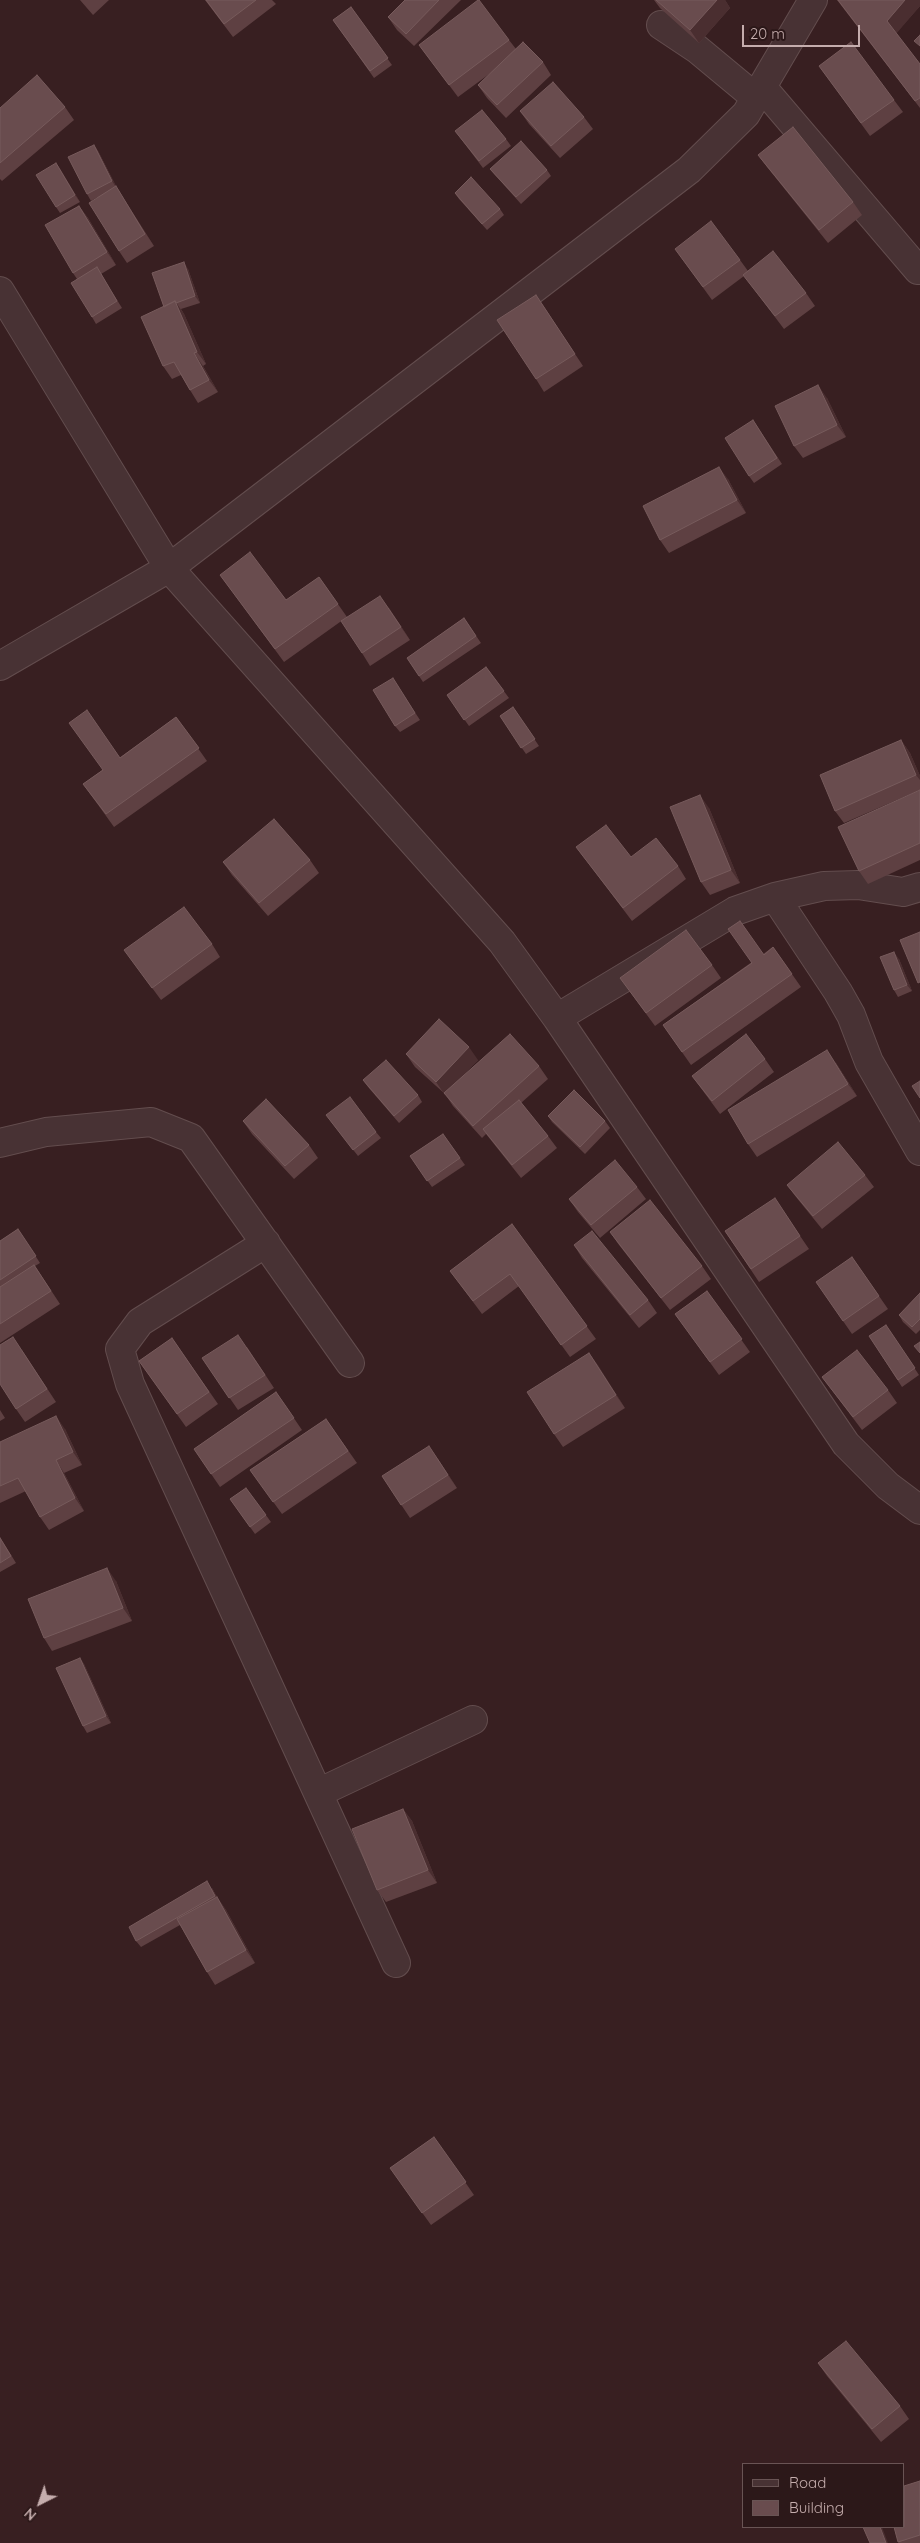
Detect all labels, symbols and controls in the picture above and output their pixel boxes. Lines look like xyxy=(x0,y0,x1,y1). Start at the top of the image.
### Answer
scale bar xyxy=(745,15,862,47)
text: 20 m xyxy=(750,24,785,43)
legend xyxy=(742,2463,905,2528)
text: Road xyxy=(789,2473,826,2492)
north arrow xyxy=(15,2478,65,2528)
text: Building xyxy=(789,2498,844,2517)
text: N xyxy=(20,2504,40,2524)

